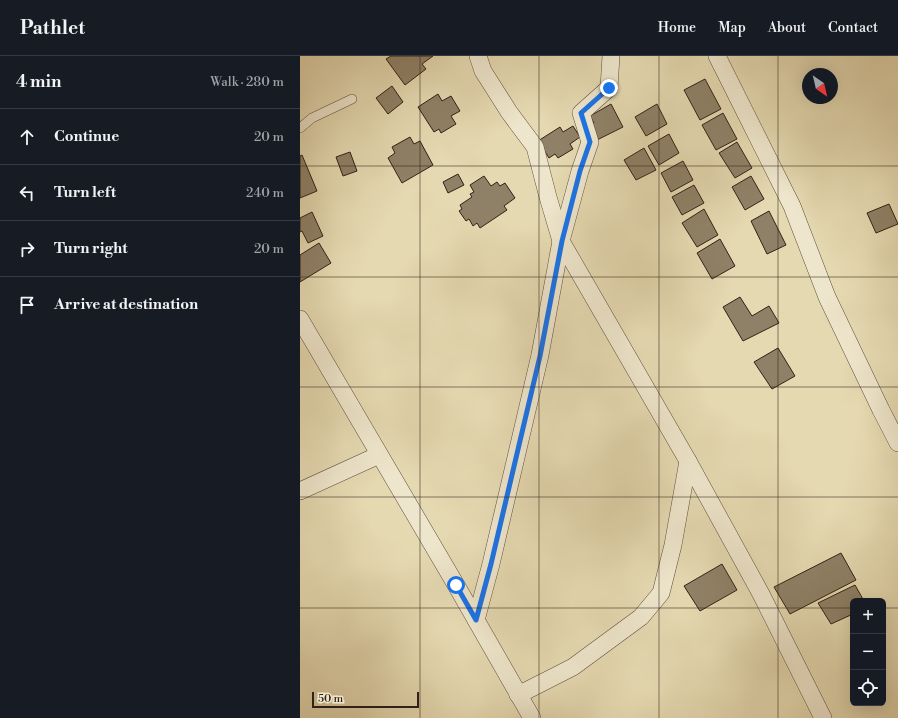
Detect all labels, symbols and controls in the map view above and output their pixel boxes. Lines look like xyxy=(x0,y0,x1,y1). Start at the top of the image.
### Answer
text: Pathlet xyxy=(20,16,85,40)
text: Home xyxy=(658,19,696,37)
text: Map xyxy=(718,19,746,37)
text: About xyxy=(768,19,806,37)
text: Contact xyxy=(828,19,878,37)
north arrow xyxy=(802,68,838,104)
text: 4 min xyxy=(16,71,61,93)
text: Walk · 280 m xyxy=(210,74,284,90)
route end xyxy=(600,79,618,97)
icon: ahead xyxy=(16,126,38,148)
text: Continue xyxy=(54,127,119,146)
text: 20 m xyxy=(254,129,284,145)
icon: left xyxy=(16,182,38,204)
text: Turn left xyxy=(54,183,116,202)
text: 240 m xyxy=(246,185,284,201)
icon: right xyxy=(16,238,38,260)
text: Turn right xyxy=(54,239,128,258)
text: 20 m xyxy=(254,241,284,257)
icon: arrive xyxy=(16,294,38,316)
text: Arrive at destination xyxy=(54,295,198,314)
route start xyxy=(447,576,465,594)
map controls xyxy=(850,598,886,706)
button: + xyxy=(850,598,886,634)
button: − xyxy=(850,634,886,670)
button: locate xyxy=(850,670,886,706)
scale bar xyxy=(312,690,419,709)
text: 50 m xyxy=(318,692,343,706)

